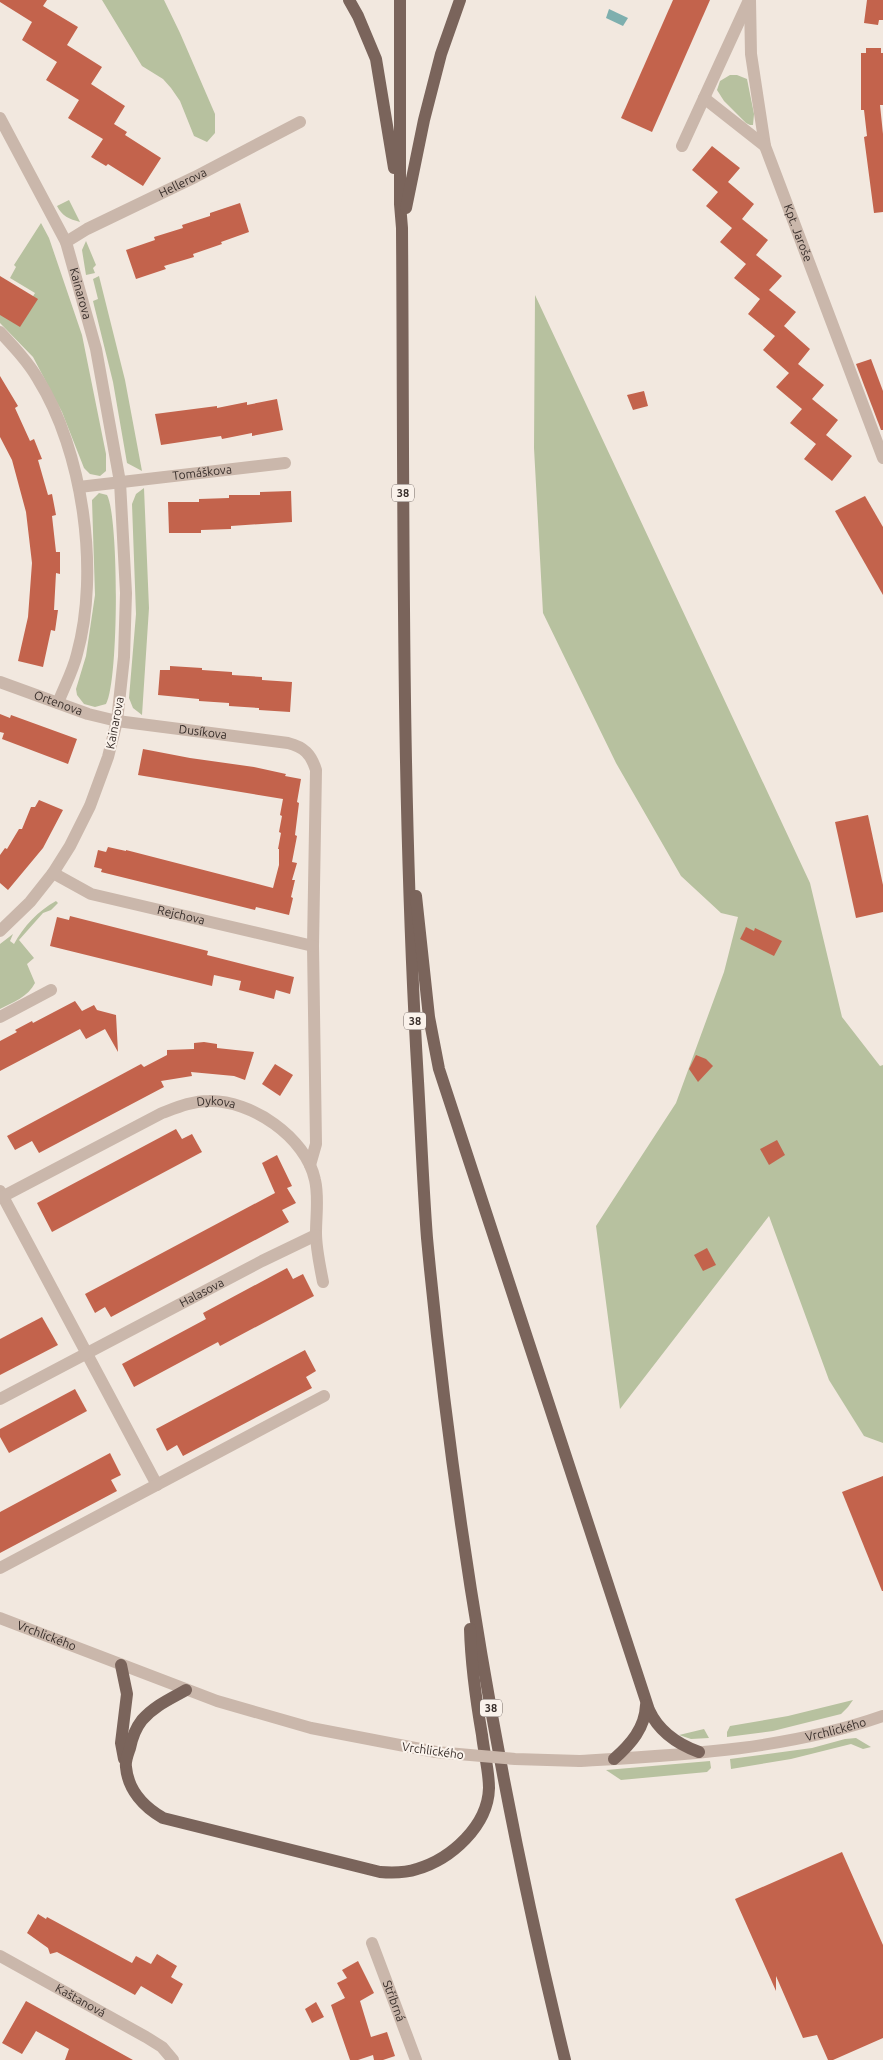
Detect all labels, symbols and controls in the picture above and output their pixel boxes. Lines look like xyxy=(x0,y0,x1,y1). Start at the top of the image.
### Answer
street label: Hellerova xyxy=(157,165,209,199)
street label: Kpt. Jaroše xyxy=(782,202,815,263)
street label: Kainarova xyxy=(68,266,94,321)
street label: Tomáškova xyxy=(172,462,233,482)
road number: 38 xyxy=(392,484,414,502)
street label: Ortenova xyxy=(32,688,85,718)
street label: Kainarova xyxy=(103,696,126,750)
street label: Dusíkova xyxy=(178,722,228,741)
street label: Rejchova xyxy=(156,903,206,926)
road number: 38 xyxy=(404,1012,426,1030)
street label: Dykova xyxy=(196,1094,237,1111)
street label: Halasova xyxy=(177,1275,226,1309)
street label: Vrchlického xyxy=(15,1618,78,1653)
road number: 38 xyxy=(480,1700,502,1716)
street label: Vrchlického xyxy=(804,1715,868,1743)
street label: Vrchlického xyxy=(401,1740,465,1761)
street label: Stříbrná xyxy=(381,1978,408,2023)
street label: Kaštanová xyxy=(53,1981,108,2019)

